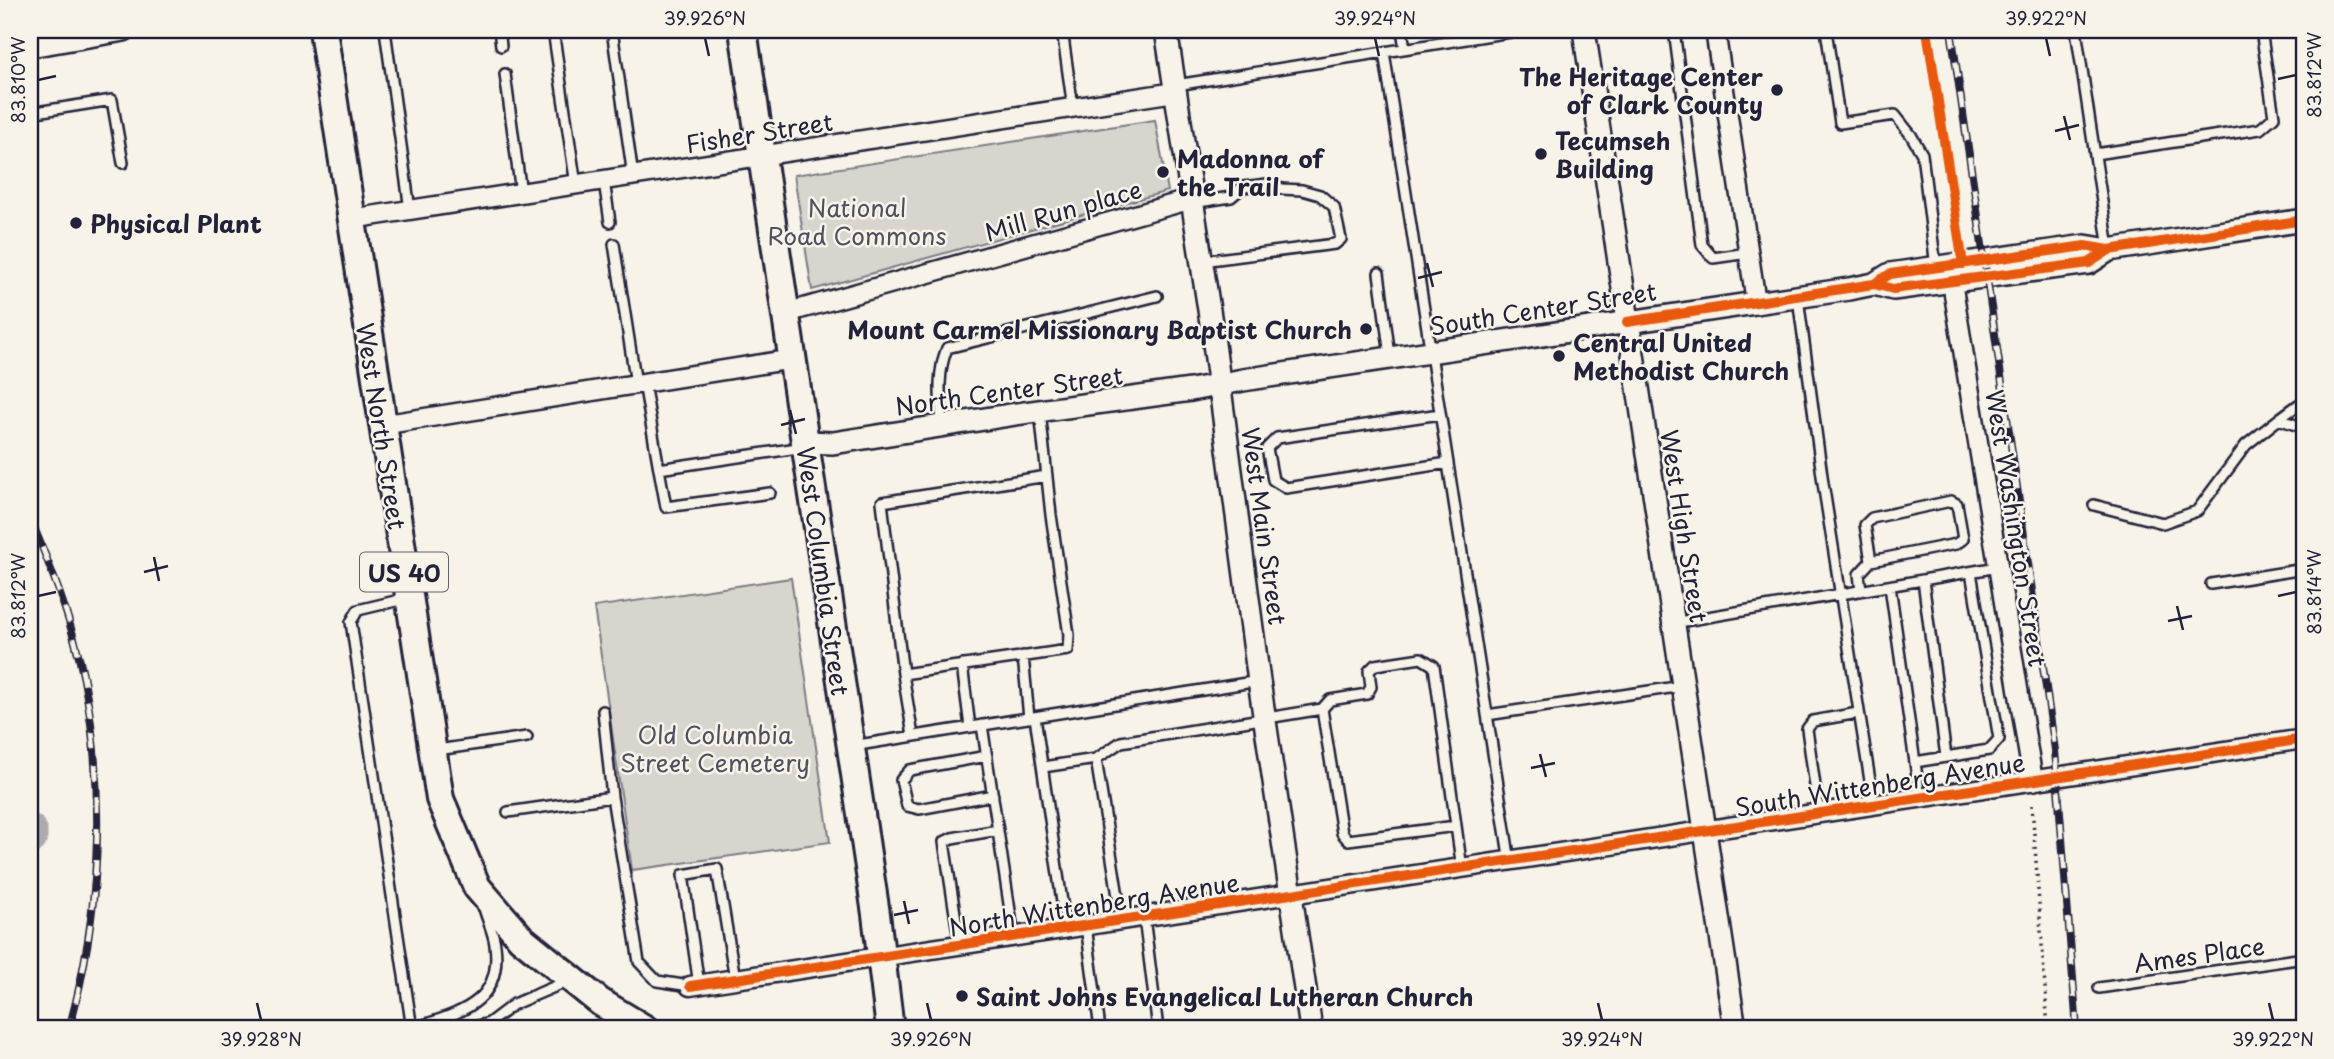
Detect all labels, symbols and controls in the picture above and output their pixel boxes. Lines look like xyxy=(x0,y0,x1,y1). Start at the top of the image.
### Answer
text: 39.926°N xyxy=(664,4,746,31)
text: 39.924°N xyxy=(1334,4,1416,31)
text: 39.922°N xyxy=(2005,4,2087,31)
text: 83.812°W xyxy=(2300,31,2327,118)
text: 83.810°W xyxy=(4,36,31,123)
place label: The Heritage Center of Clark County xyxy=(1519,58,1764,122)
marker: The Heritage Center of Clark County xyxy=(1769,82,1785,98)
street label: Fisher Street xyxy=(683,103,835,161)
place label: Tecumseh Building xyxy=(1555,122,1671,186)
place label: Madonna of the Trail xyxy=(1177,140,1325,204)
marker: Tecumseh Building xyxy=(1533,146,1549,162)
marker: Madonna of the Trail xyxy=(1155,164,1171,180)
street label: Mill Run place xyxy=(980,170,1146,250)
park label: National Road Commons xyxy=(768,189,946,253)
place label: Physical Plant xyxy=(90,205,262,241)
marker: Physical Plant xyxy=(68,215,84,231)
street label: South Center Street xyxy=(1427,272,1659,344)
place label: Mount Carmel Missionary Baptist Church xyxy=(847,311,1352,347)
street label: West North Street xyxy=(348,320,416,532)
marker: Mount Carmel Missionary Baptist Church xyxy=(1358,321,1374,337)
place label: Central United Methodist Church xyxy=(1573,324,1789,388)
marker: Central United Methodist Church xyxy=(1551,348,1567,364)
street label: North Center Street xyxy=(893,356,1125,424)
street label: West Washington Street xyxy=(1977,387,2057,669)
street label: West Main Street xyxy=(1233,425,1297,627)
street label: West High Street xyxy=(1652,427,1718,625)
street label: West Columbia Street xyxy=(789,444,859,698)
text: 83.814°W xyxy=(2300,549,2327,635)
text: 83.812°W xyxy=(4,552,31,639)
road number: US 40 xyxy=(360,552,448,592)
park label: Old Columbia Street Cemetery xyxy=(620,716,810,780)
street label: South Wittenberg Avenue xyxy=(1733,743,2027,825)
street label: North Wittenberg Avenue xyxy=(946,863,1242,945)
street label: Ames Place xyxy=(2131,927,2267,981)
place label: Saint Johns Evangelical Lutheran Church xyxy=(976,978,1474,1014)
marker: Saint Johns Evangelical Lutheran Church xyxy=(954,988,970,1004)
text: 39.928°N xyxy=(220,1025,302,1052)
text: 39.926°N xyxy=(890,1025,972,1052)
text: 39.924°N xyxy=(1561,1025,1643,1052)
text: 39.922°N xyxy=(2232,1025,2314,1052)

